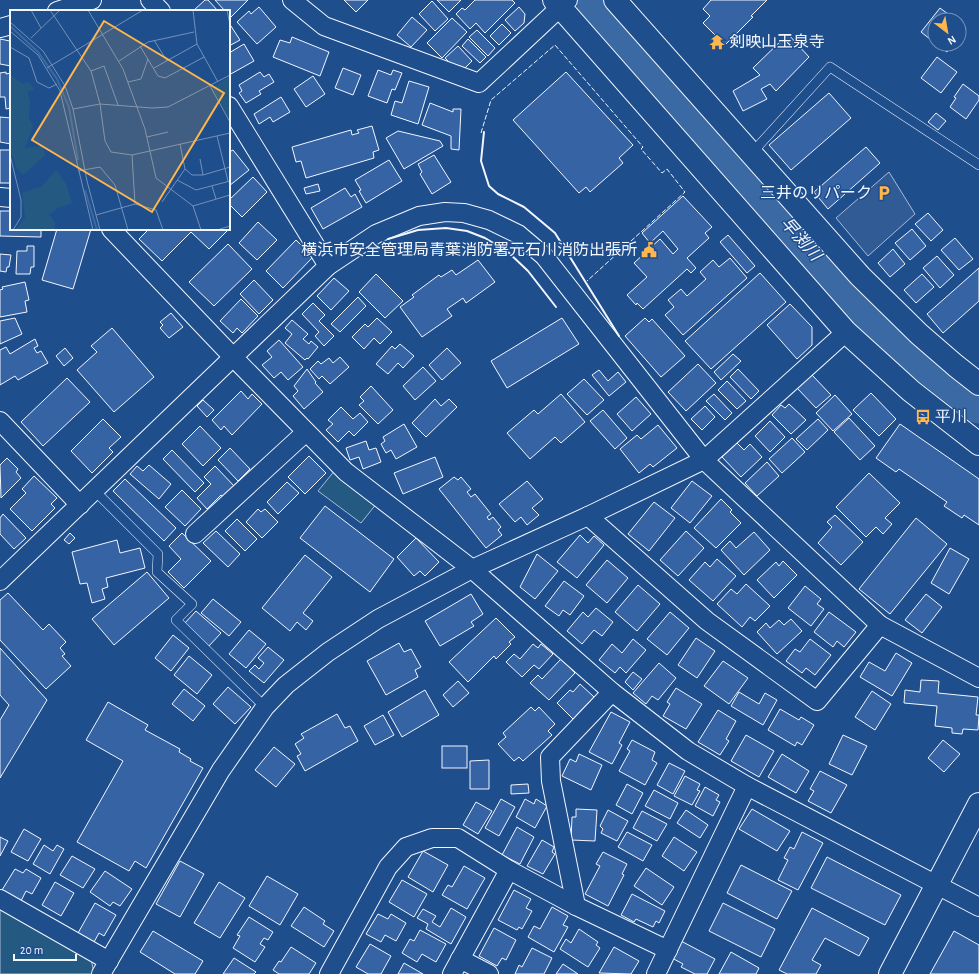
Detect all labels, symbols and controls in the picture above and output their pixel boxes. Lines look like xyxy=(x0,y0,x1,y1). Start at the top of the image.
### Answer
inset map xyxy=(10,10,230,230)
north arrow xyxy=(927,12,967,52)
temple icon: 剣映山玉泉寺 xyxy=(708,33,726,51)
place label: 剣映山玉泉寺 xyxy=(729,33,825,50)
text: N xyxy=(946,33,958,47)
place label: 三井のリパーク xyxy=(760,184,872,201)
parking icon: 三井のリパーク xyxy=(875,184,893,202)
water label: 早渕川 xyxy=(778,214,826,265)
place label: 横浜市安全管理局青葉消防署元石川消防出張所 xyxy=(301,241,637,258)
public building icon: 横浜市安全管理局青葉消防署元石川消防出張所 xyxy=(640,241,658,259)
bus stop icon: 平川 xyxy=(914,408,932,426)
place label: 平川 xyxy=(935,408,967,425)
scale bar xyxy=(14,936,76,962)
text: 20 m xyxy=(20,944,43,956)

